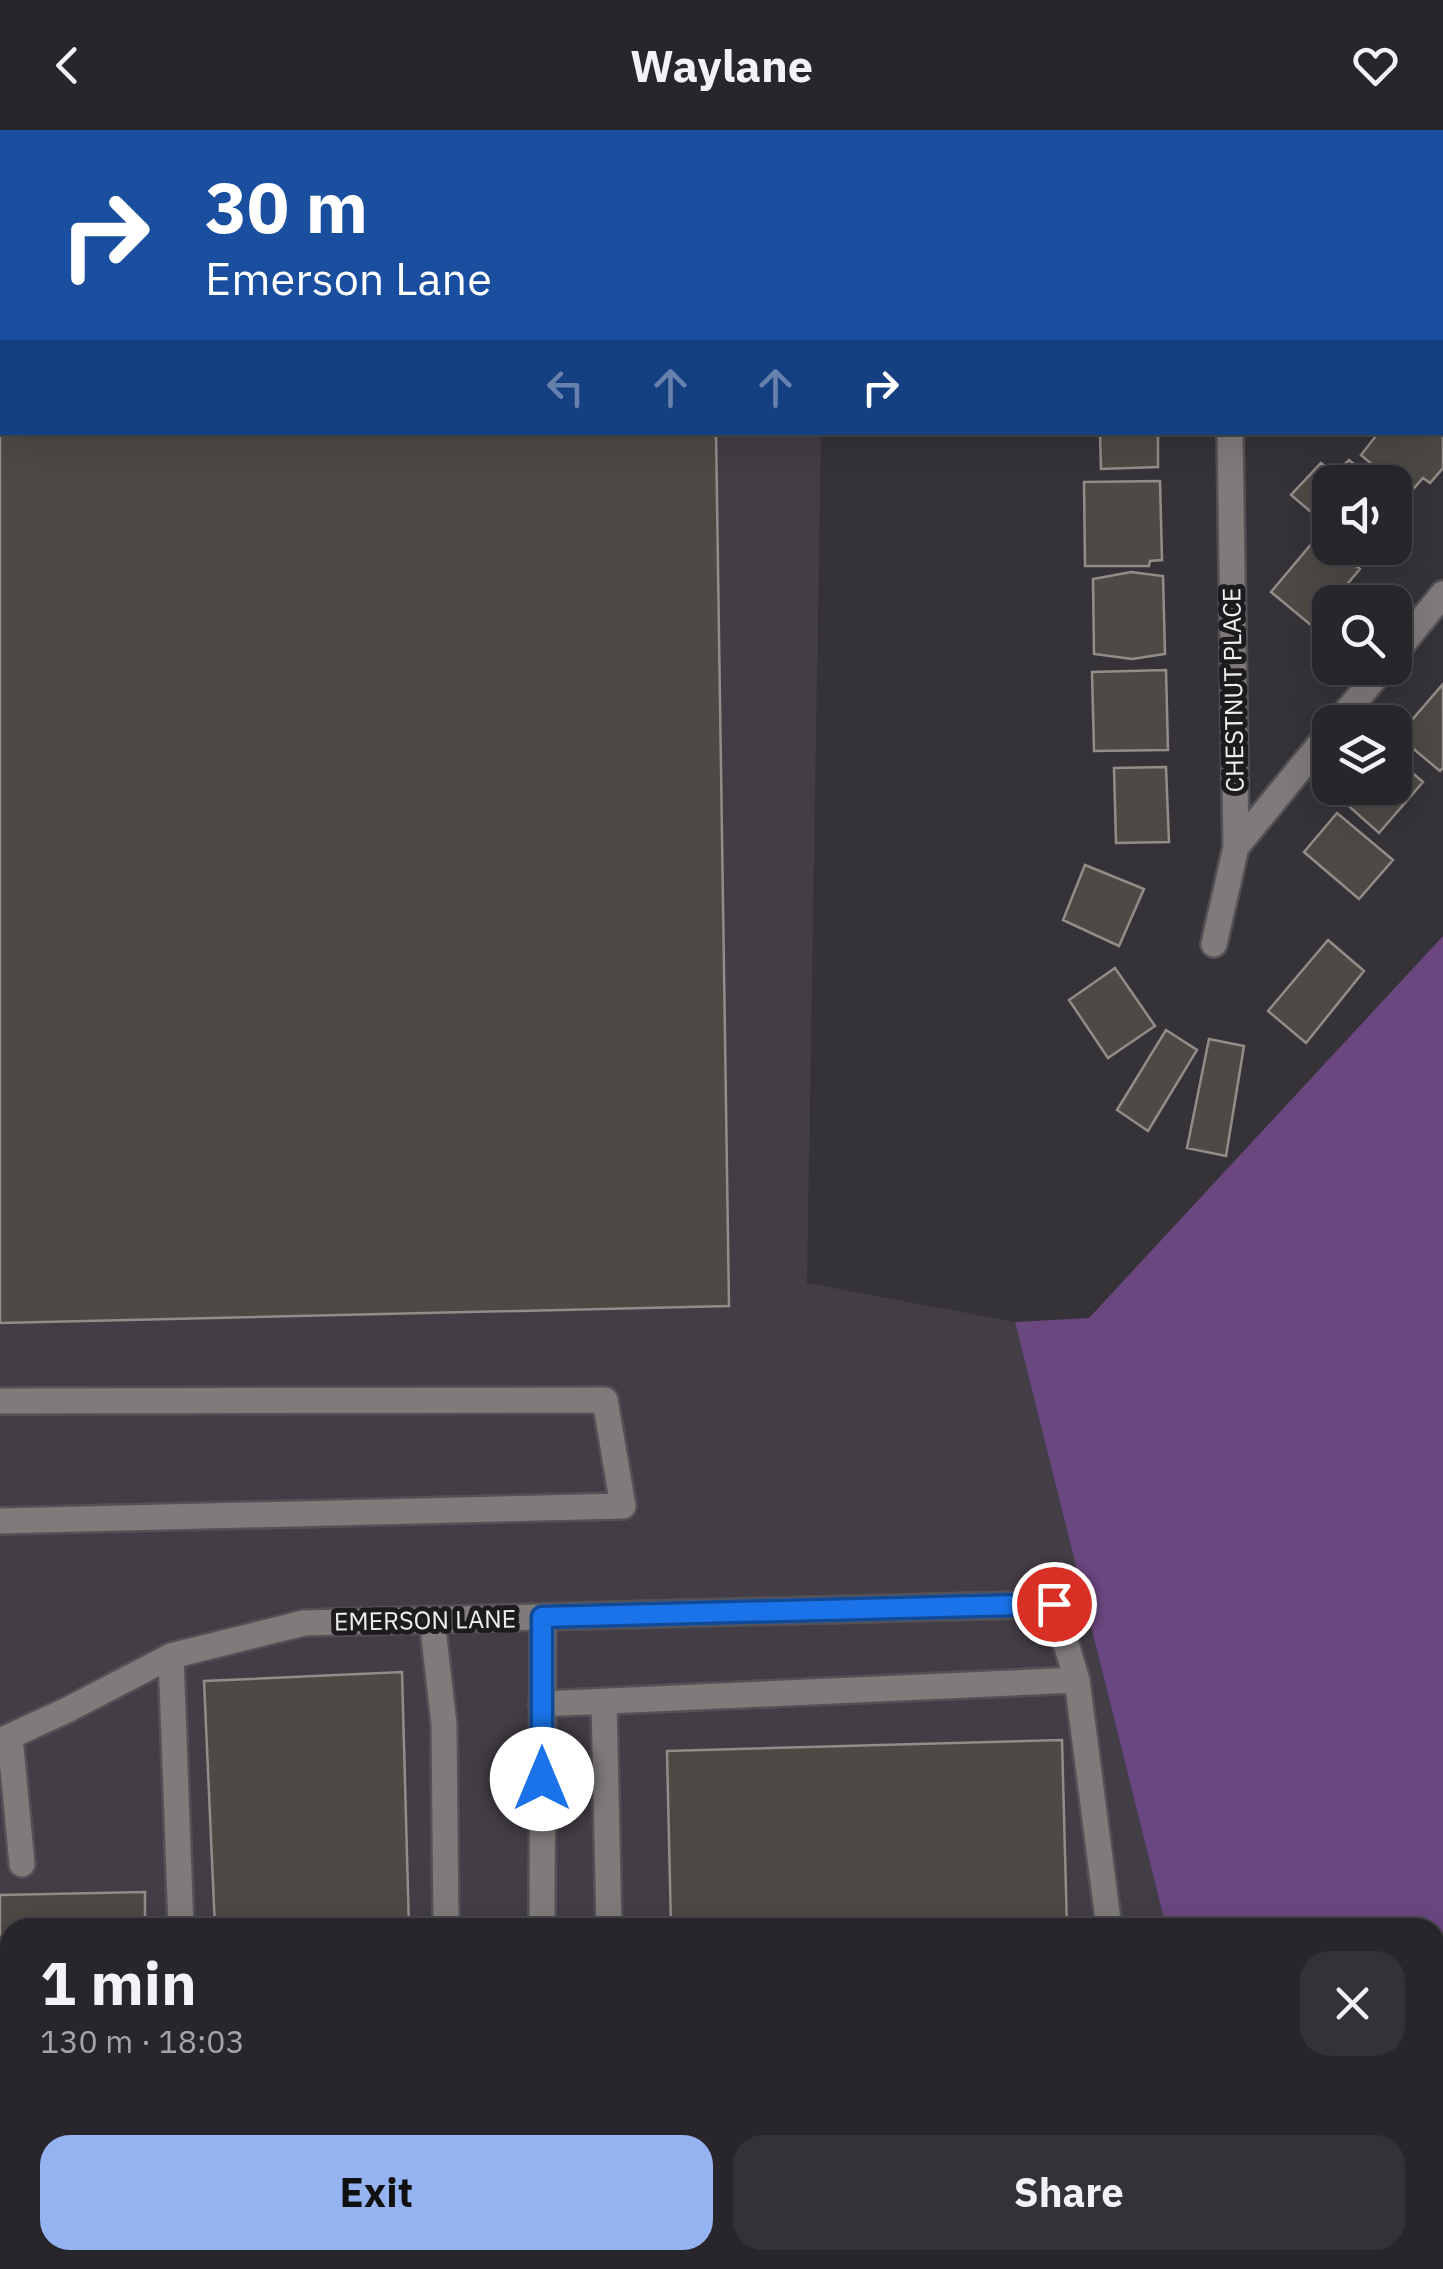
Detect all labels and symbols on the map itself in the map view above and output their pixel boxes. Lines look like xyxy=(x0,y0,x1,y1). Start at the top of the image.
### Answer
street label: CHESTNUT PLACE xyxy=(1214,587,1251,793)
pin xyxy=(1012,1562,1097,1647)
street label: EMERSON LANE xyxy=(333,1601,517,1638)
position arrow xyxy=(490,1727,594,1831)

